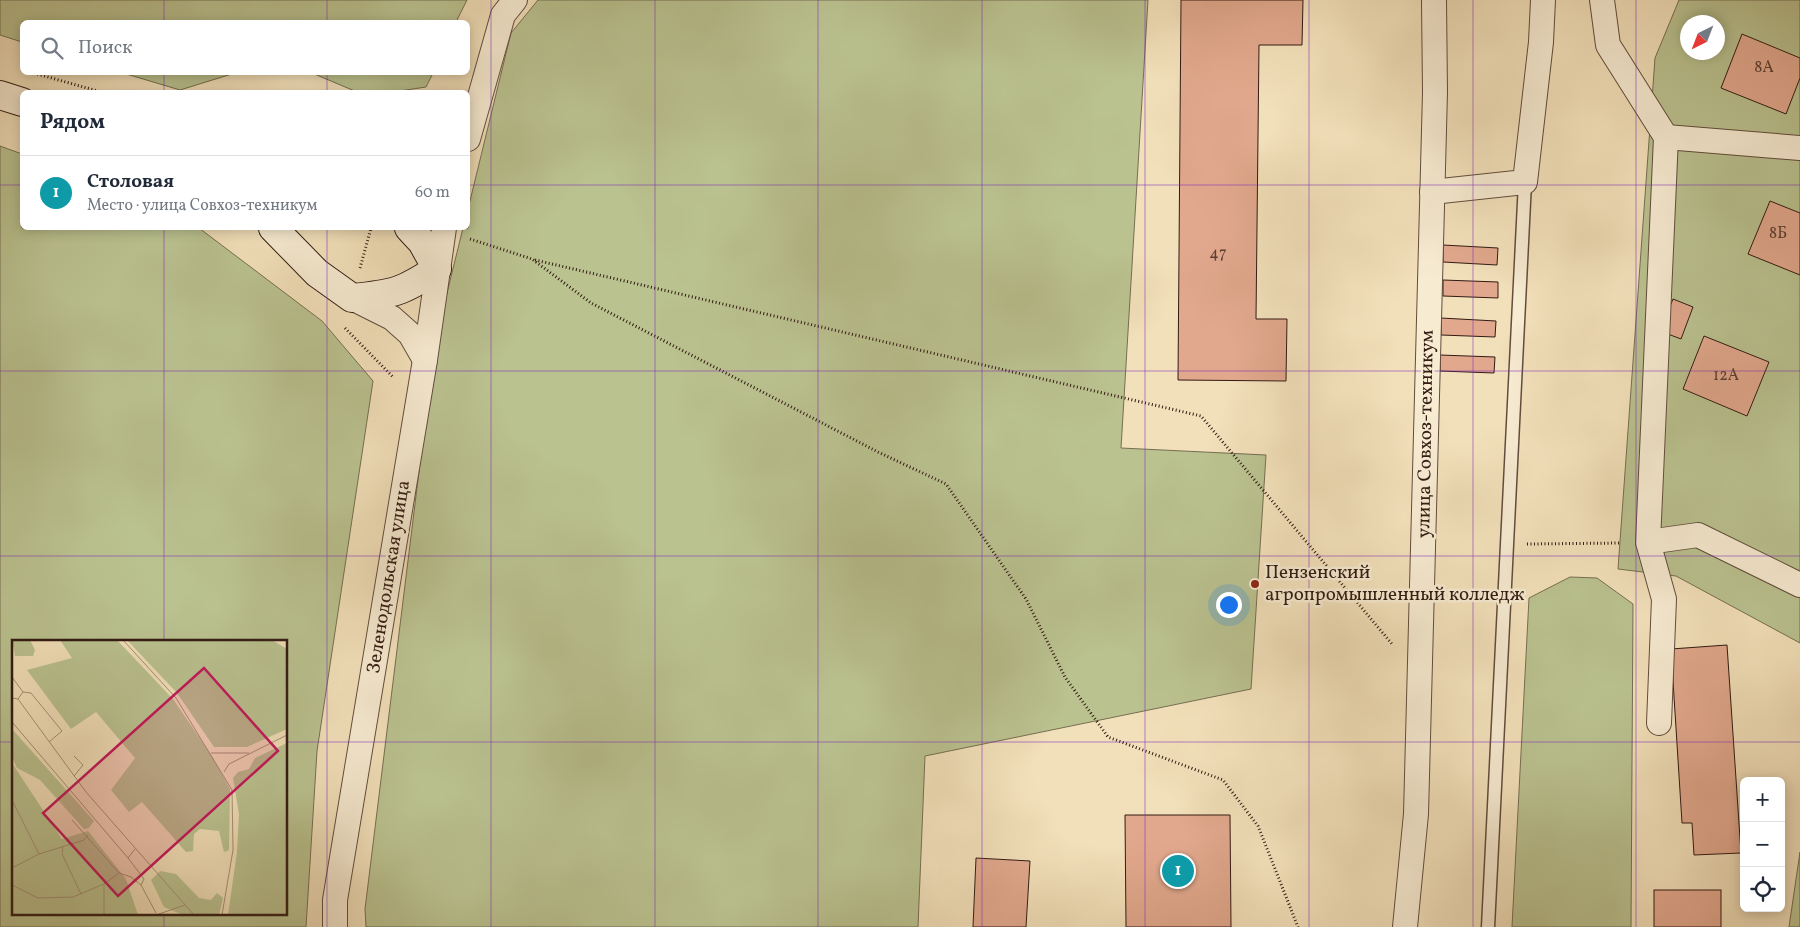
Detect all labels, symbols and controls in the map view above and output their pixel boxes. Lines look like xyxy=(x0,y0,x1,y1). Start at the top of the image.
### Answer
north arrow xyxy=(1680,15,1725,60)
search box xyxy=(20,20,470,75)
icon: search xyxy=(38,34,66,62)
text: Поиск xyxy=(78,35,132,61)
house number: 8А xyxy=(1754,57,1774,79)
text: Рядом xyxy=(40,108,105,137)
text: Столовая xyxy=(87,169,174,195)
text: 1 xyxy=(53,182,59,204)
text: 60 m xyxy=(415,182,450,204)
text: Место · улица Совхоз-техникум xyxy=(87,195,317,217)
house number: 8Б xyxy=(1769,223,1787,245)
house number: 47 xyxy=(1209,243,1227,265)
street label: улица Совхоз-техникум xyxy=(1411,330,1441,538)
house number: 12А xyxy=(1713,365,1739,387)
street label: Зеленодольская улица xyxy=(361,478,417,676)
place label: Пензенский агропромышленный колледж xyxy=(1265,560,1525,608)
marker: Пензенский агропромышленный колледж xyxy=(1249,578,1261,590)
your location xyxy=(1216,592,1242,618)
inset map xyxy=(12,640,288,914)
map controls xyxy=(1740,777,1785,912)
button: + xyxy=(1740,777,1785,822)
button: − xyxy=(1740,822,1785,867)
pin: 1 xyxy=(1162,852,1194,890)
button: locate xyxy=(1740,867,1785,912)

